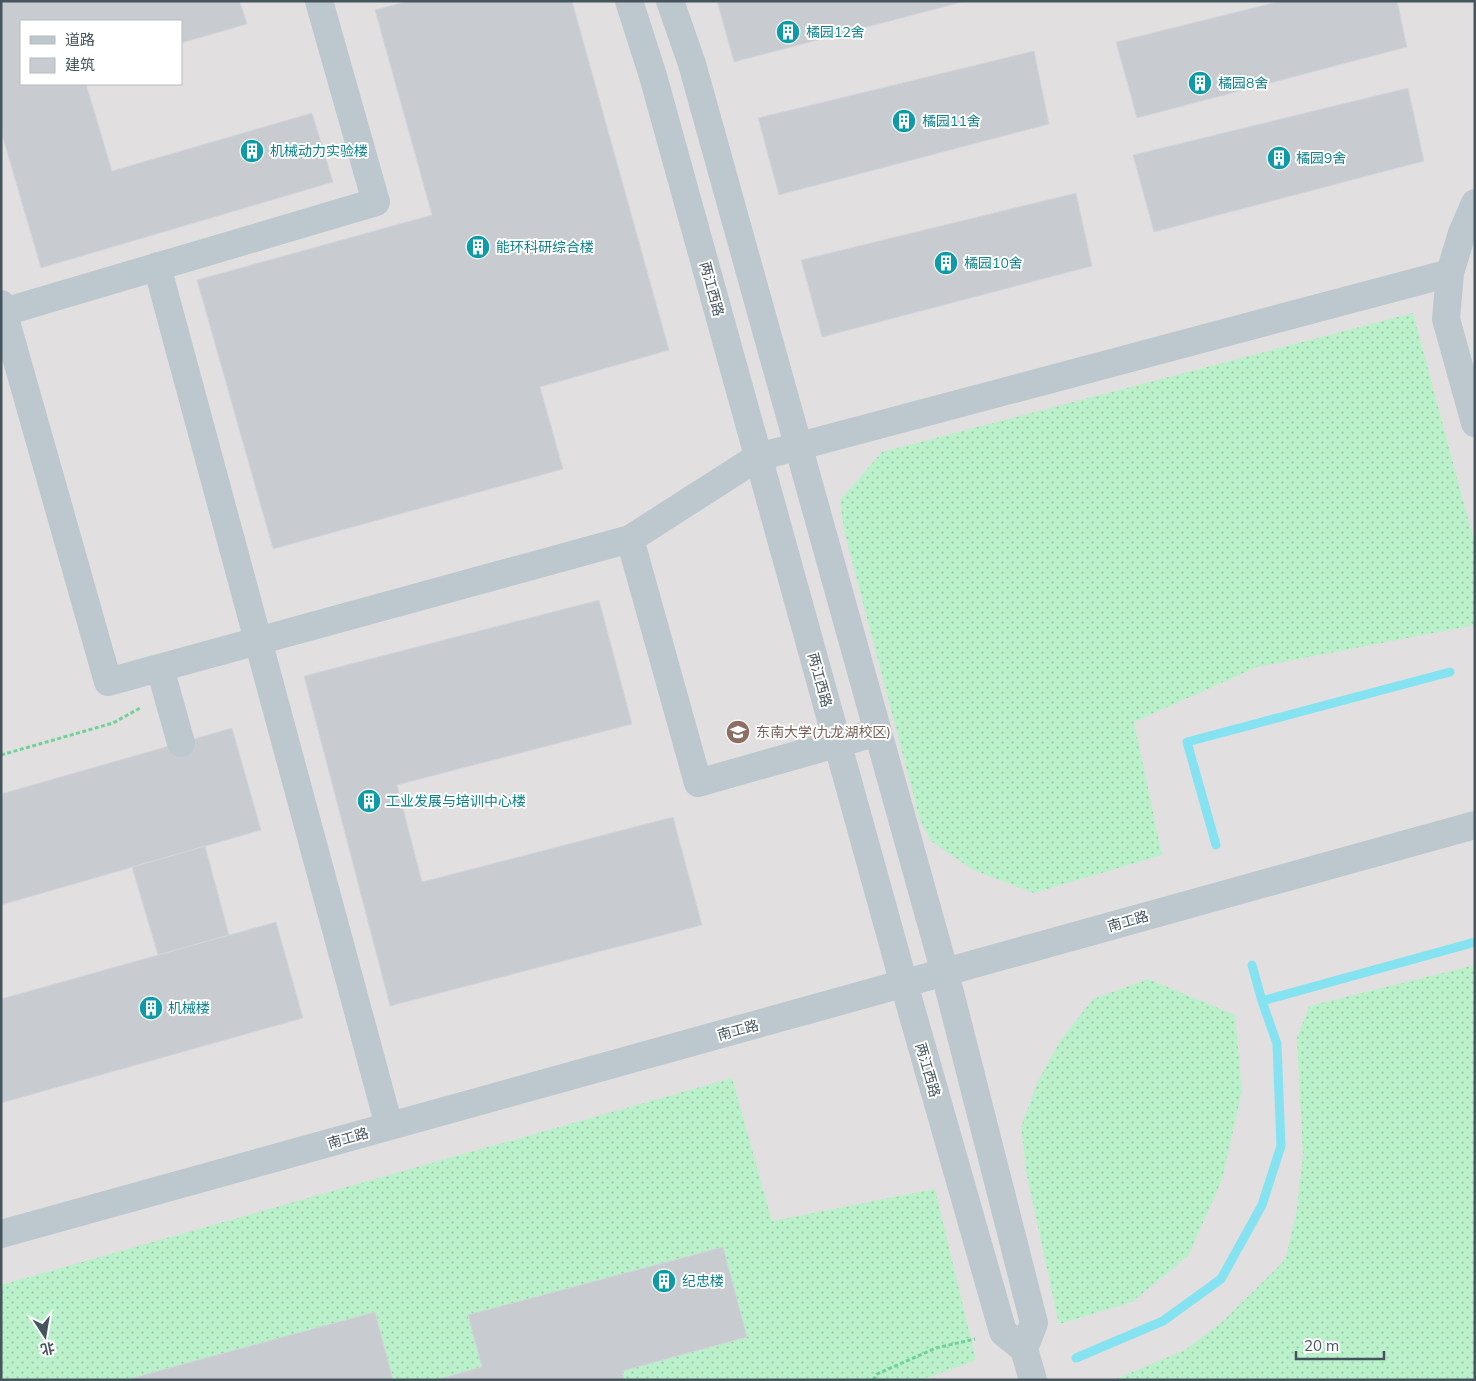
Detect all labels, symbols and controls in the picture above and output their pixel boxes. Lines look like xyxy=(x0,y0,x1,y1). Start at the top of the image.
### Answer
building icon: 橘园12舍 xyxy=(775,19,801,45)
legend xyxy=(20,20,182,85)
place label: 橘园12舍 xyxy=(806,23,865,41)
text: 道路 xyxy=(65,30,95,49)
text: 建筑 xyxy=(65,55,95,74)
building icon: 橘园8舍 xyxy=(1187,70,1213,96)
place label: 橘园8舍 xyxy=(1218,74,1268,92)
building icon: 橘园11舍 xyxy=(891,108,917,134)
place label: 橘园11舍 xyxy=(922,112,981,130)
building icon: 机械动力实验楼 xyxy=(239,138,265,164)
place label: 机械动力实验楼 xyxy=(270,142,368,160)
building icon: 橘园9舍 xyxy=(1266,145,1292,171)
place label: 橘园9舍 xyxy=(1296,149,1346,167)
building icon: 能环科研综合楼 xyxy=(465,234,491,260)
place label: 能环科研综合楼 xyxy=(496,238,594,256)
building icon: 橘园10舍 xyxy=(933,250,959,276)
place label: 橘园10舍 xyxy=(964,254,1023,272)
street label: 两江西路 xyxy=(696,260,728,318)
street label: 两江西路 xyxy=(804,651,836,709)
school or university icon: 东南大学(九龙湖校区) xyxy=(725,719,751,745)
place label: 东南大学(九龙湖校区) xyxy=(756,723,891,741)
building icon: 工业发展与培训中心楼 xyxy=(356,788,382,814)
place label: 工业发展与培训中心楼 xyxy=(386,792,526,810)
street label: 南工路 xyxy=(1105,907,1151,935)
building icon: 机械楼 xyxy=(138,995,164,1021)
place label: 机械楼 xyxy=(168,999,210,1017)
street label: 南工路 xyxy=(715,1016,761,1044)
street label: 两江西路 xyxy=(912,1041,944,1099)
street label: 南工路 xyxy=(325,1124,371,1152)
building icon: 纪忠楼 xyxy=(651,1268,677,1294)
place label: 纪忠楼 xyxy=(682,1272,724,1290)
north arrow xyxy=(20,1311,70,1361)
scale bar xyxy=(1296,1328,1384,1360)
text: 20 m xyxy=(1304,1336,1339,1355)
text: 北 xyxy=(39,1338,56,1359)

